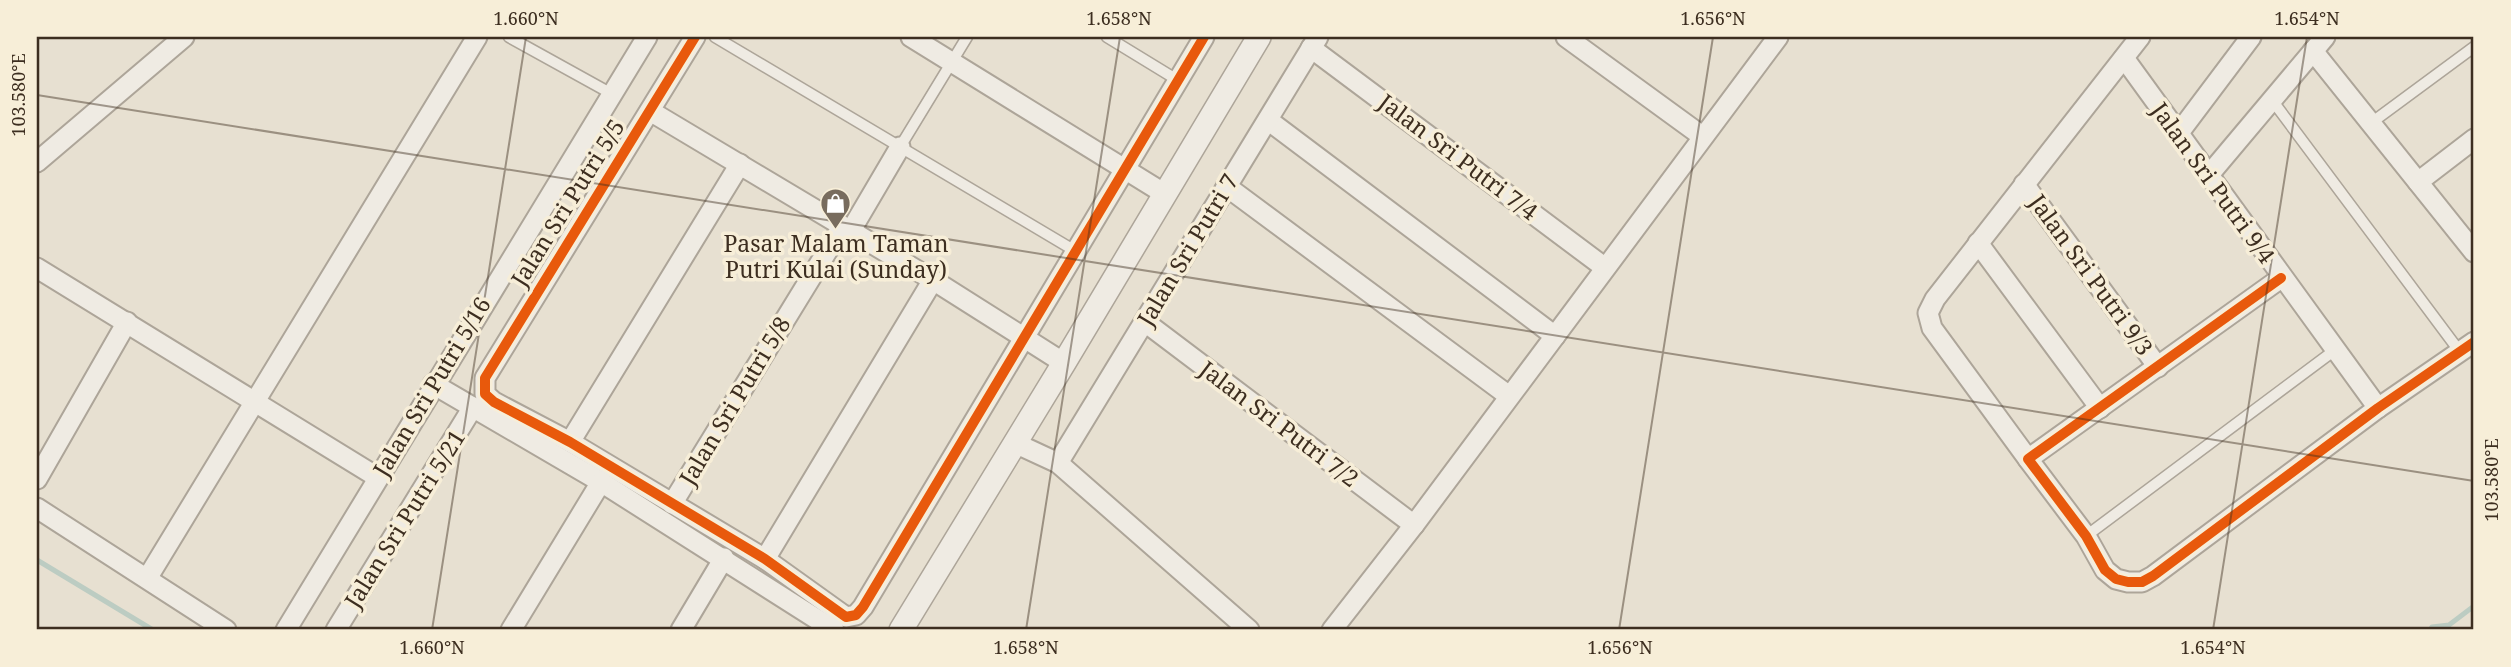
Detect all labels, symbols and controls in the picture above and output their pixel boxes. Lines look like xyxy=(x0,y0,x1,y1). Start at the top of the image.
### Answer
text: 1.660°N xyxy=(493,6,559,30)
text: 1.658°N xyxy=(1086,6,1152,30)
text: 1.656°N xyxy=(1680,6,1746,30)
text: 1.654°N xyxy=(2274,6,2340,30)
text: 103.580°E xyxy=(6,53,30,137)
street label: Jalan Sri Putri 7/4 xyxy=(1372,85,1545,227)
street label: Jalan Sri Putri 9/4 xyxy=(2144,95,2283,270)
street label: Jalan Sri Putri 5/5 xyxy=(502,113,632,293)
street label: Jalan Sri Putri 7 xyxy=(1129,167,1245,332)
shop icon: Pasar Malam Taman Putri Kulai (Sunday) xyxy=(819,186,853,230)
street label: Jalan Sri Putri 9/3 xyxy=(2022,187,2161,361)
place label: Pasar Malam Taman Putri Kulai (Sunday) xyxy=(723,227,949,285)
street label: Jalan Sri Putri 5/16 xyxy=(364,291,498,483)
street label: Jalan Sri Putri 5/8 xyxy=(671,310,797,492)
street label: Jalan Sri Putri 7/2 xyxy=(1193,352,1366,494)
street label: Jalan Sri Putri 5/21 xyxy=(336,423,472,615)
text: 103.580°E xyxy=(2479,438,2503,522)
text: 1.660°N xyxy=(399,635,465,659)
text: 1.658°N xyxy=(993,635,1059,659)
text: 1.656°N xyxy=(1587,635,1653,659)
text: 1.654°N xyxy=(2180,635,2246,659)

